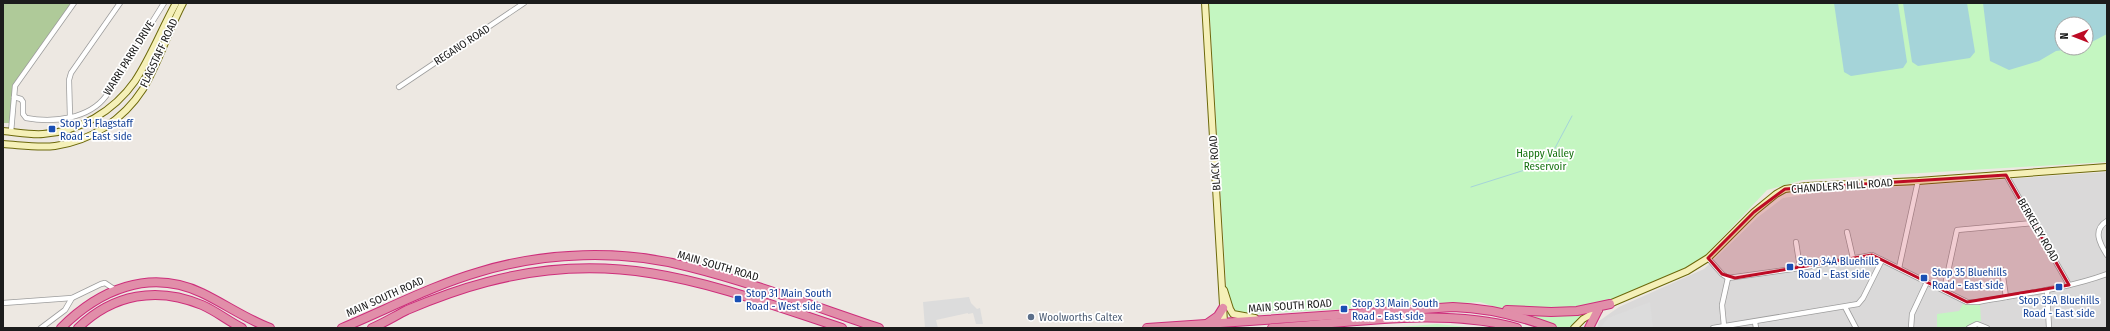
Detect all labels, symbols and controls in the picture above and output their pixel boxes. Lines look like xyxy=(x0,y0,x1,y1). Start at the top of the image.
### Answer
north arrow xyxy=(2054,16,2094,56)
street label: FLAGSTAFF ROAD xyxy=(137,17,181,89)
street label: WARRI PARRI DRIVE xyxy=(101,18,157,98)
street label: REGANO ROAD xyxy=(432,22,492,68)
text: N xyxy=(2058,33,2071,39)
place label: Stop 31 Flagstaff Road - East side xyxy=(60,117,134,143)
marker: Stop 31 Flagstaff Road - East side xyxy=(47,124,57,134)
street label: BLACK ROAD xyxy=(1207,135,1223,191)
park label: Happy Valley Reservoir xyxy=(1516,147,1574,173)
street label: CHANDLERS HILL ROAD xyxy=(1791,176,1893,196)
street label: BERKELEY ROAD xyxy=(2015,196,2061,264)
street label: MAIN SOUTH ROAD xyxy=(676,248,760,284)
place label: Stop 34A Bluehills Road - East side xyxy=(1798,255,1879,281)
marker: Stop 34A Bluehills Road - East side xyxy=(1785,262,1795,272)
place label: Stop 35 Bluehills Road - East side xyxy=(1932,266,2007,292)
marker: Stop 35 Bluehills Road - East side xyxy=(1919,273,1929,283)
street label: MAIN SOUTH ROAD xyxy=(344,274,426,320)
marker: Stop 35A Bluehills Road - East side xyxy=(2054,282,2064,292)
place label: Stop 31 Main South Road - West side xyxy=(746,287,831,313)
marker: Stop 31 Main South Road - West side xyxy=(733,294,743,304)
place label: Stop 35A Bluehills Road - East side xyxy=(2019,294,2100,320)
street label: MAIN SOUTH ROAD xyxy=(1248,297,1332,315)
place label: Stop 33 Main South Road - East side xyxy=(1352,297,1438,323)
marker: Stop 33 Main South Road - East side xyxy=(1339,304,1349,314)
place label: Woolworths Caltex xyxy=(1039,311,1123,324)
marker: Woolworths Caltex xyxy=(1026,312,1036,322)

